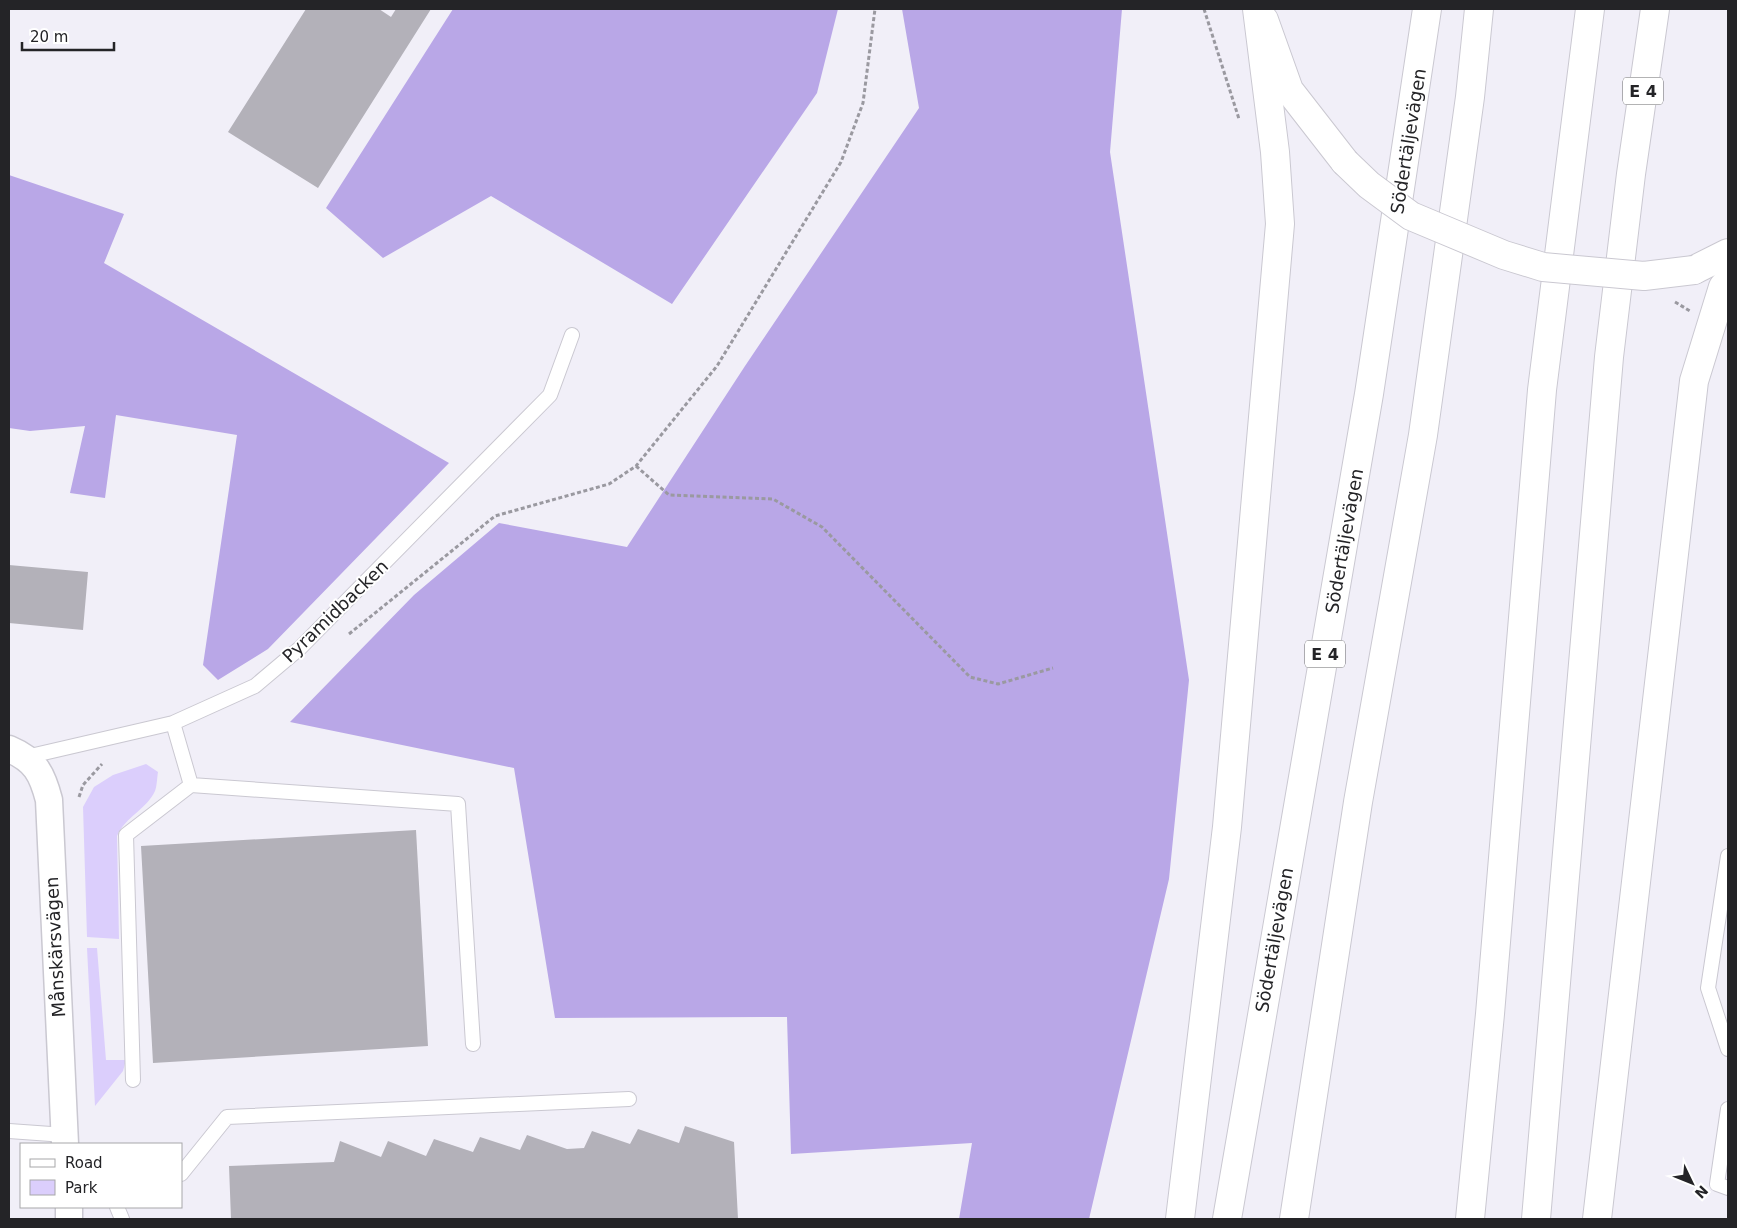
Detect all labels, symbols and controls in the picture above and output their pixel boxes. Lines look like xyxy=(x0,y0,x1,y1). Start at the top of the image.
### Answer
scale bar xyxy=(22,20,115,52)
text: 20 m xyxy=(30,28,68,46)
street label: Södertäljevägen xyxy=(1386,67,1430,215)
road number: E 4 xyxy=(1623,78,1663,104)
street label: Södertäljevägen xyxy=(1321,467,1367,615)
street label: Pyramidbacken xyxy=(278,555,392,667)
road number: E 4 xyxy=(1305,641,1345,668)
street label: Södertäljevägen xyxy=(1251,866,1297,1014)
street label: Månskärsvägen xyxy=(41,876,69,1018)
legend xyxy=(20,1143,182,1208)
text: Road xyxy=(65,1154,103,1172)
north arrow xyxy=(1667,1158,1717,1208)
text: Park xyxy=(65,1179,98,1197)
text: N xyxy=(1692,1182,1711,1202)

